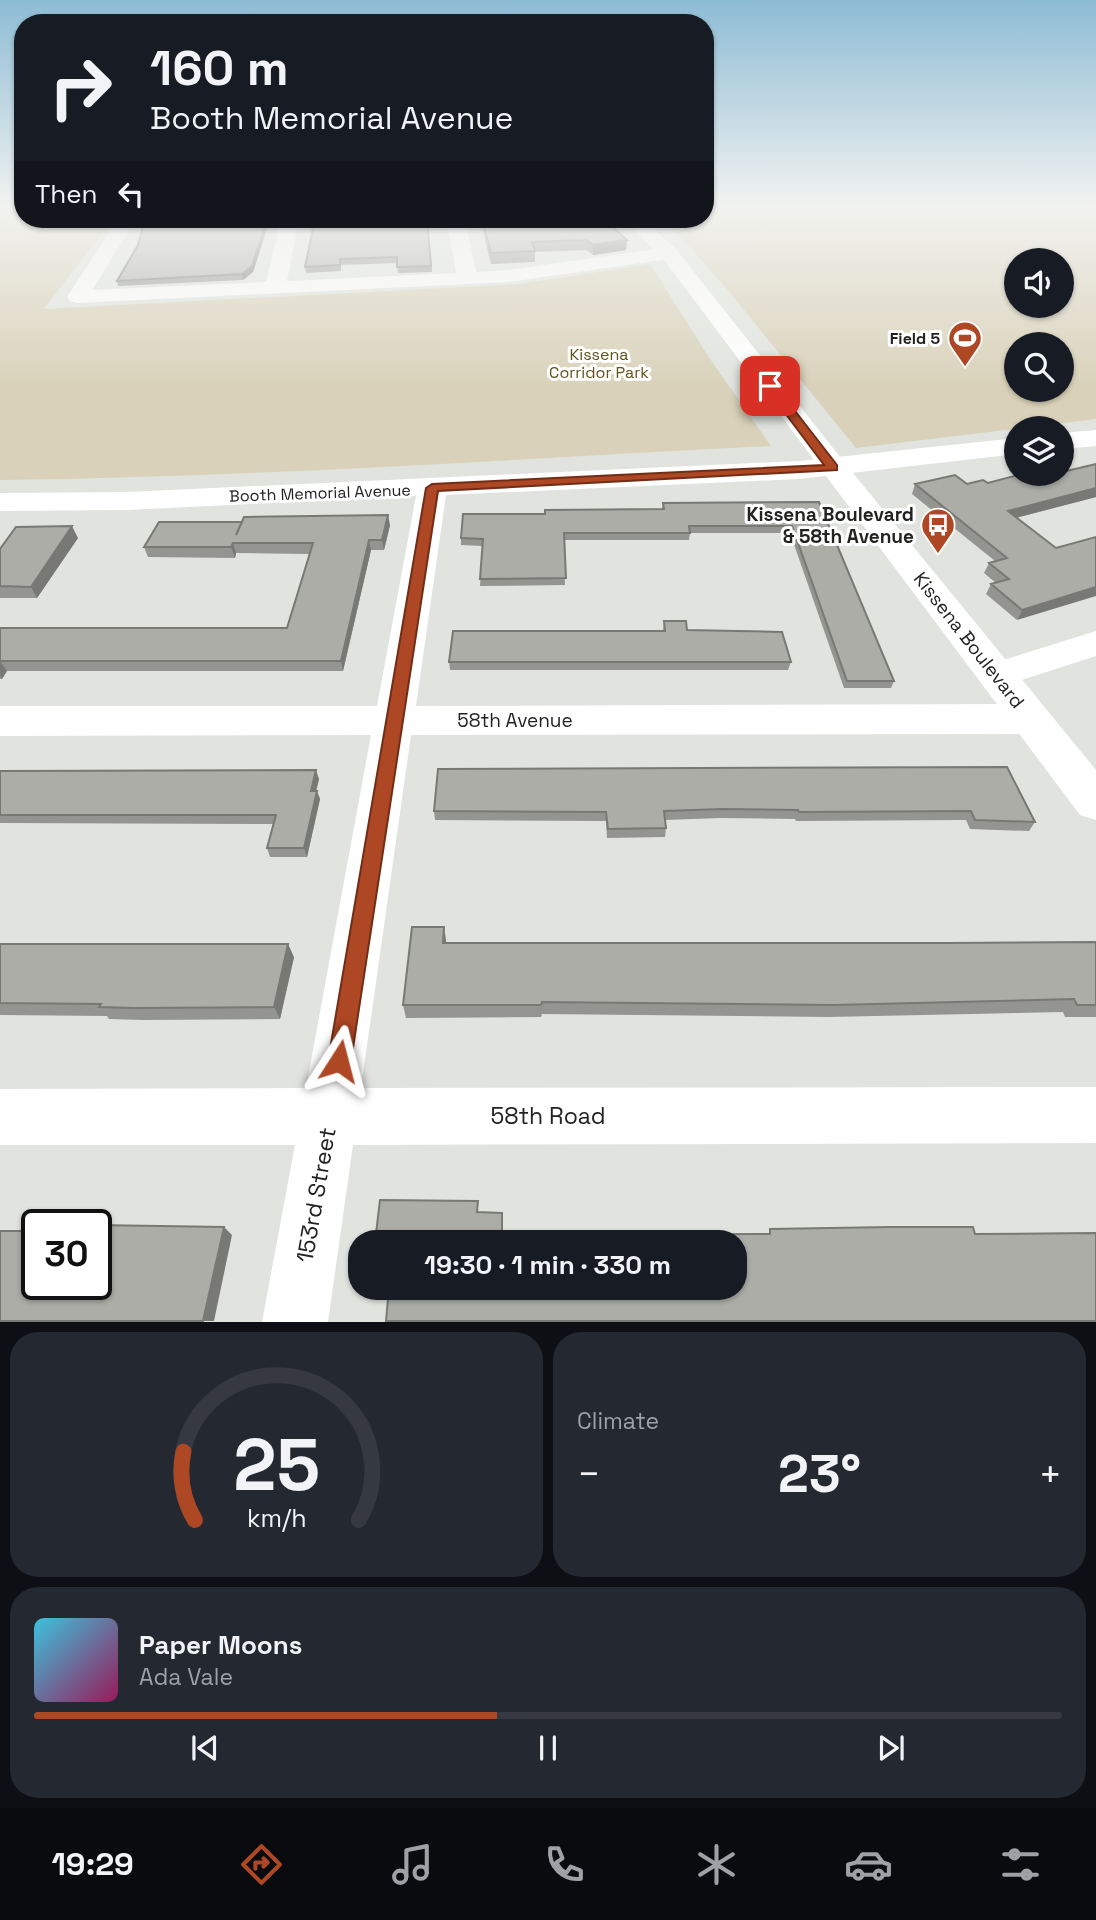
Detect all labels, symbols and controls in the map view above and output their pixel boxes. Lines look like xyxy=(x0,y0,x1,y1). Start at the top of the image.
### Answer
text: 160 m xyxy=(150,37,288,99)
icon: right xyxy=(35,42,126,133)
text: Booth Memorial Avenue xyxy=(150,98,514,138)
icon: left xyxy=(112,175,150,213)
text: Then xyxy=(35,177,98,211)
map controls xyxy=(1004,248,1074,486)
button: sound xyxy=(1004,248,1074,318)
sports icon: Field 5 xyxy=(946,319,984,368)
place label: Field 5 xyxy=(890,328,940,349)
button: search xyxy=(1004,332,1074,402)
park label: Kissena Corridor Park xyxy=(549,344,649,383)
pin xyxy=(740,356,800,416)
icon: arrive xyxy=(751,367,789,405)
button: layers xyxy=(1004,416,1074,486)
street label: Booth Memorial Avenue xyxy=(229,479,411,507)
place label: Kissena Boulevard & 58th Avenue xyxy=(746,502,914,549)
bus stop icon: Kissena Boulevard & 58th Avenue xyxy=(919,506,957,555)
street label: Kissena Boulevard xyxy=(908,567,1030,713)
street label: 58th Avenue xyxy=(457,708,573,733)
position arrow xyxy=(302,1024,376,1098)
street label: 58th Road xyxy=(490,1101,606,1131)
street label: 153rd Street xyxy=(289,1125,343,1265)
speed limit sign: 30 xyxy=(21,1209,112,1300)
text: 19:30 · 1 min · 330 m xyxy=(424,1248,671,1282)
text: Climate xyxy=(577,1406,659,1436)
text: 25 xyxy=(233,1419,320,1512)
text: 23° xyxy=(778,1441,861,1507)
text: − xyxy=(577,1450,601,1498)
text: + xyxy=(1038,1450,1062,1498)
text: km/h xyxy=(247,1502,306,1534)
text: Paper Moons xyxy=(139,1628,302,1662)
text: Ada Vale xyxy=(139,1662,233,1692)
icon: previous xyxy=(186,1729,224,1767)
icon: pause xyxy=(529,1729,567,1767)
icon: next xyxy=(872,1729,910,1767)
icon: directions xyxy=(237,1840,286,1889)
icon: music xyxy=(388,1840,437,1889)
icon: phone xyxy=(540,1840,589,1889)
icon: climate xyxy=(692,1840,741,1889)
icon: car xyxy=(844,1840,893,1889)
icon: filters xyxy=(996,1840,1045,1889)
text: 19:29 xyxy=(51,1844,134,1884)

